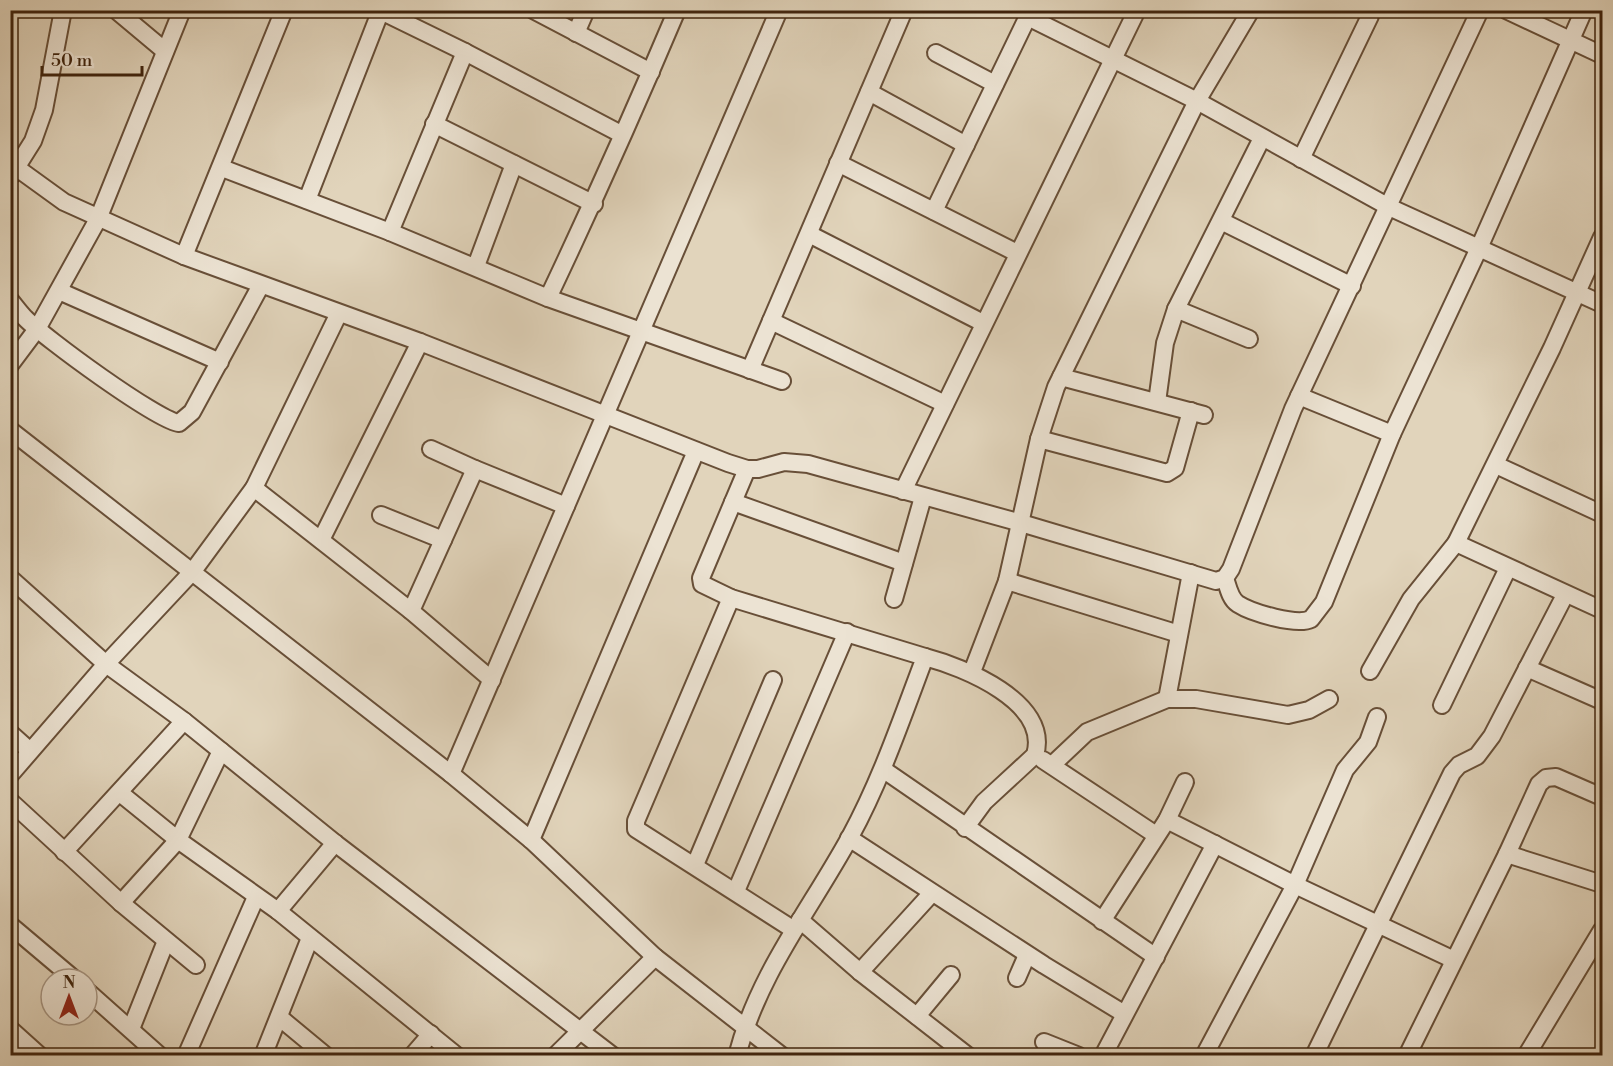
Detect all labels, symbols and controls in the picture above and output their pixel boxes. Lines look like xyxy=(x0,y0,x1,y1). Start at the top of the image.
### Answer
scale bar xyxy=(42,39,142,77)
text: 50 m xyxy=(51,49,93,72)
north arrow xyxy=(39,967,99,1027)
text: N xyxy=(63,973,76,993)

